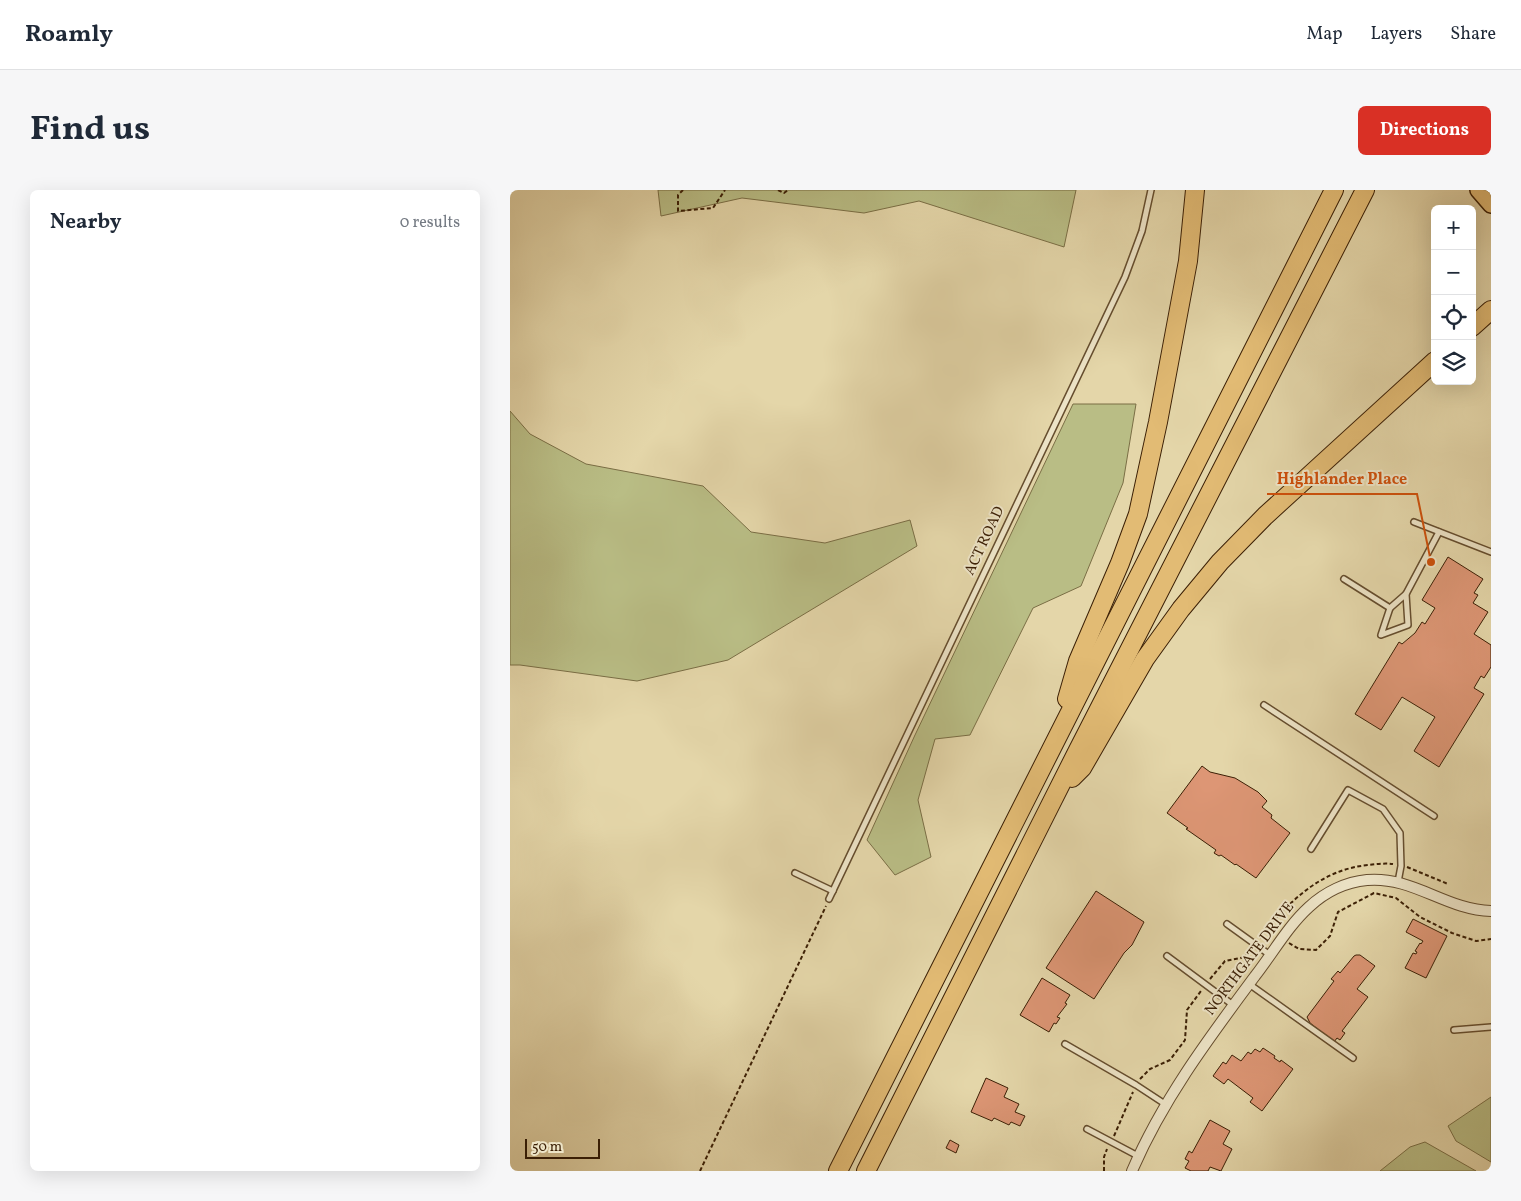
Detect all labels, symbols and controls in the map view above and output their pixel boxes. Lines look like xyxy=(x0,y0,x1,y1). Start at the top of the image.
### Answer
text: Roamly xyxy=(25,18,113,52)
text: Map xyxy=(1306,22,1342,47)
text: Layers xyxy=(1370,22,1422,47)
text: Share xyxy=(1450,22,1496,47)
text: Find us xyxy=(30,106,150,154)
button: Directions xyxy=(1358,106,1491,155)
map controls xyxy=(1431,205,1476,385)
button: + xyxy=(1431,205,1476,250)
text: Nearby xyxy=(50,208,121,237)
text: 0 results xyxy=(400,212,460,234)
button: − xyxy=(1431,250,1476,295)
button: locate xyxy=(1431,295,1476,340)
button: layers xyxy=(1431,340,1476,385)
callout: Highlander Place xyxy=(1267,463,1417,494)
text: Highlander Place xyxy=(1277,469,1407,491)
street label: ACT ROAD xyxy=(960,503,1010,579)
street label: NORTHGATE DRIVE xyxy=(1200,898,1300,1020)
scale bar xyxy=(525,1136,600,1159)
text: 50 m xyxy=(532,1138,562,1157)

